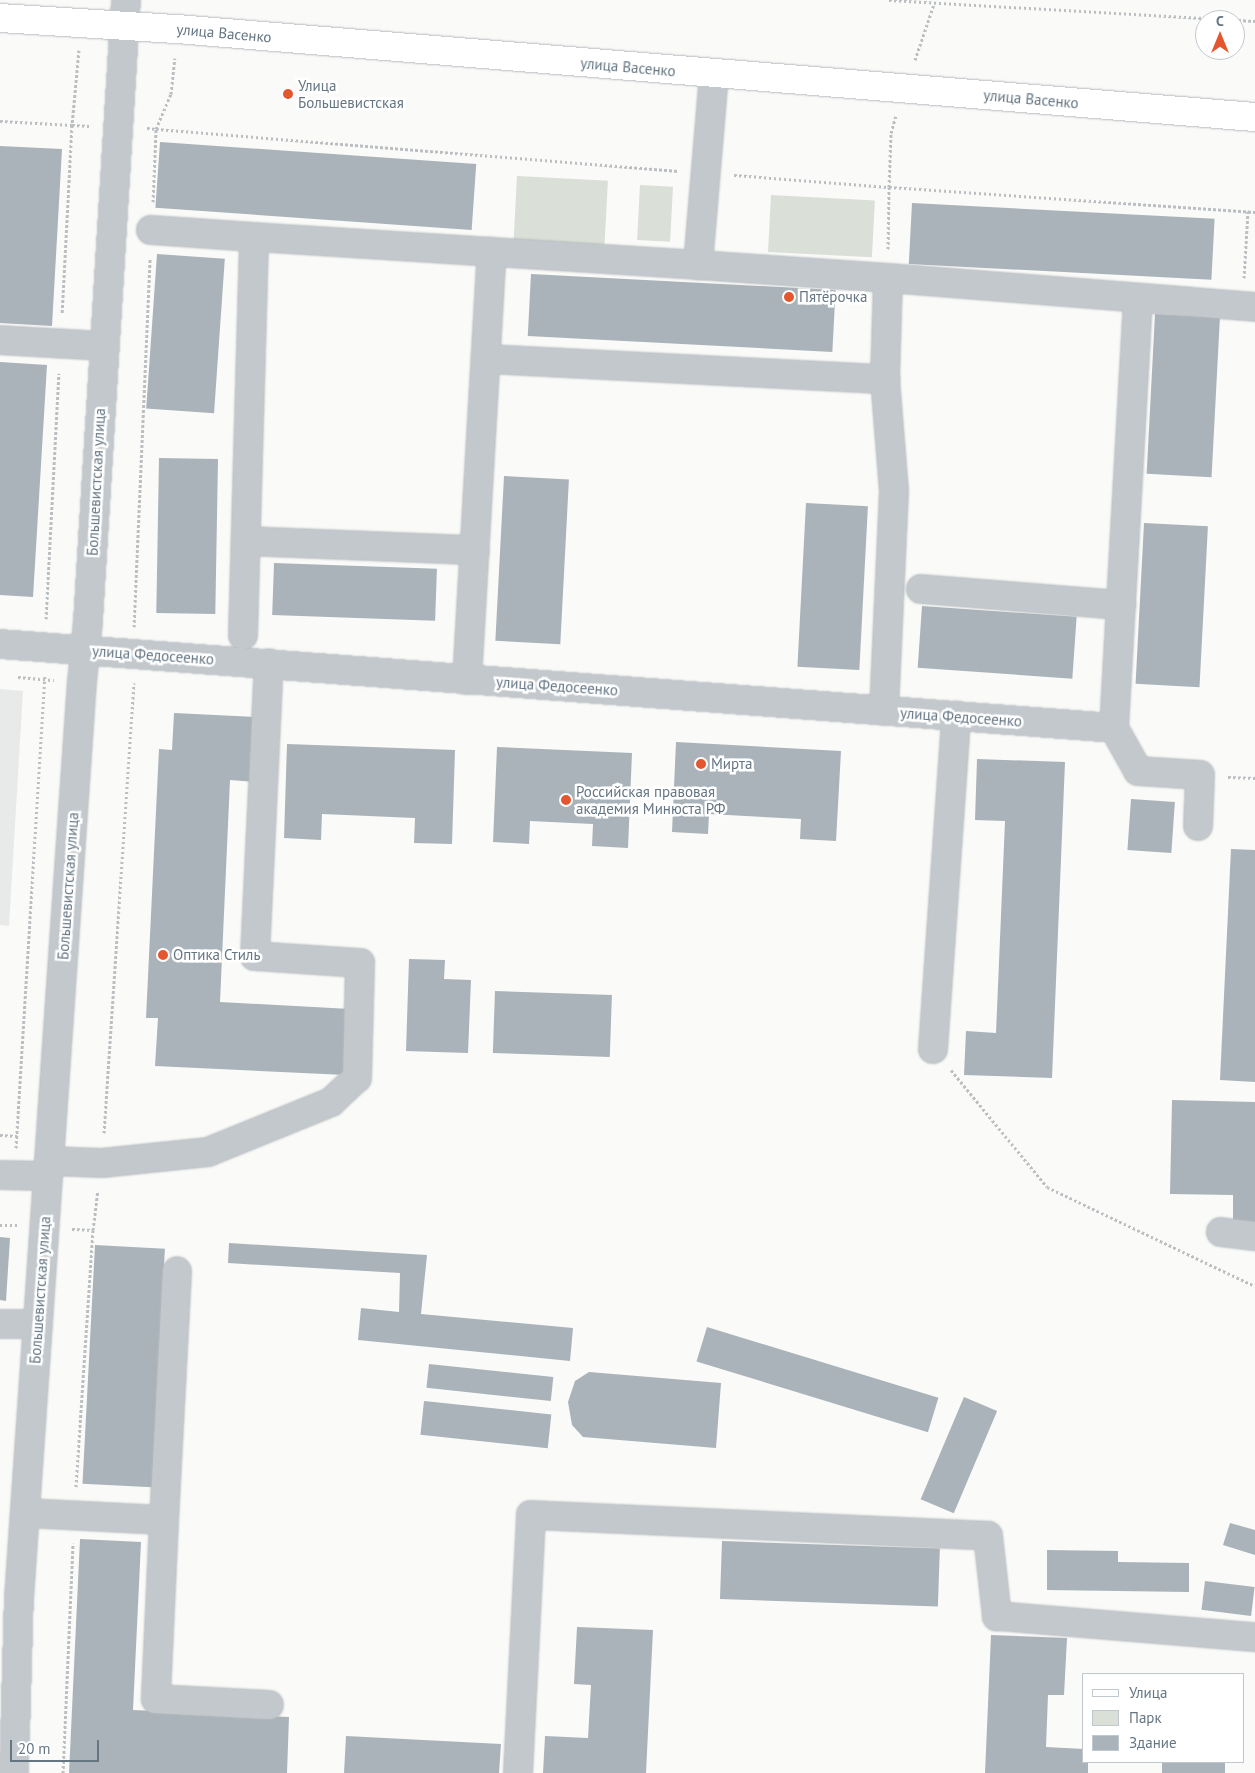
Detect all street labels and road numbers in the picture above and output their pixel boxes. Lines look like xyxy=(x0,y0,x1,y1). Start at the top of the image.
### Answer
street label: улица Васенко xyxy=(176,20,272,46)
street label: улица Васенко xyxy=(580,54,676,80)
street label: улица Васенко xyxy=(983,86,1079,112)
street label: Большевистская улица xyxy=(83,408,109,556)
street label: улица Федосеенко xyxy=(92,642,214,668)
street label: улица Федосеенко xyxy=(496,673,618,699)
street label: улица Федосеенко xyxy=(900,704,1022,730)
street label: Большевистская улица xyxy=(54,812,82,960)
street label: Большевистская улица xyxy=(26,1216,54,1364)

